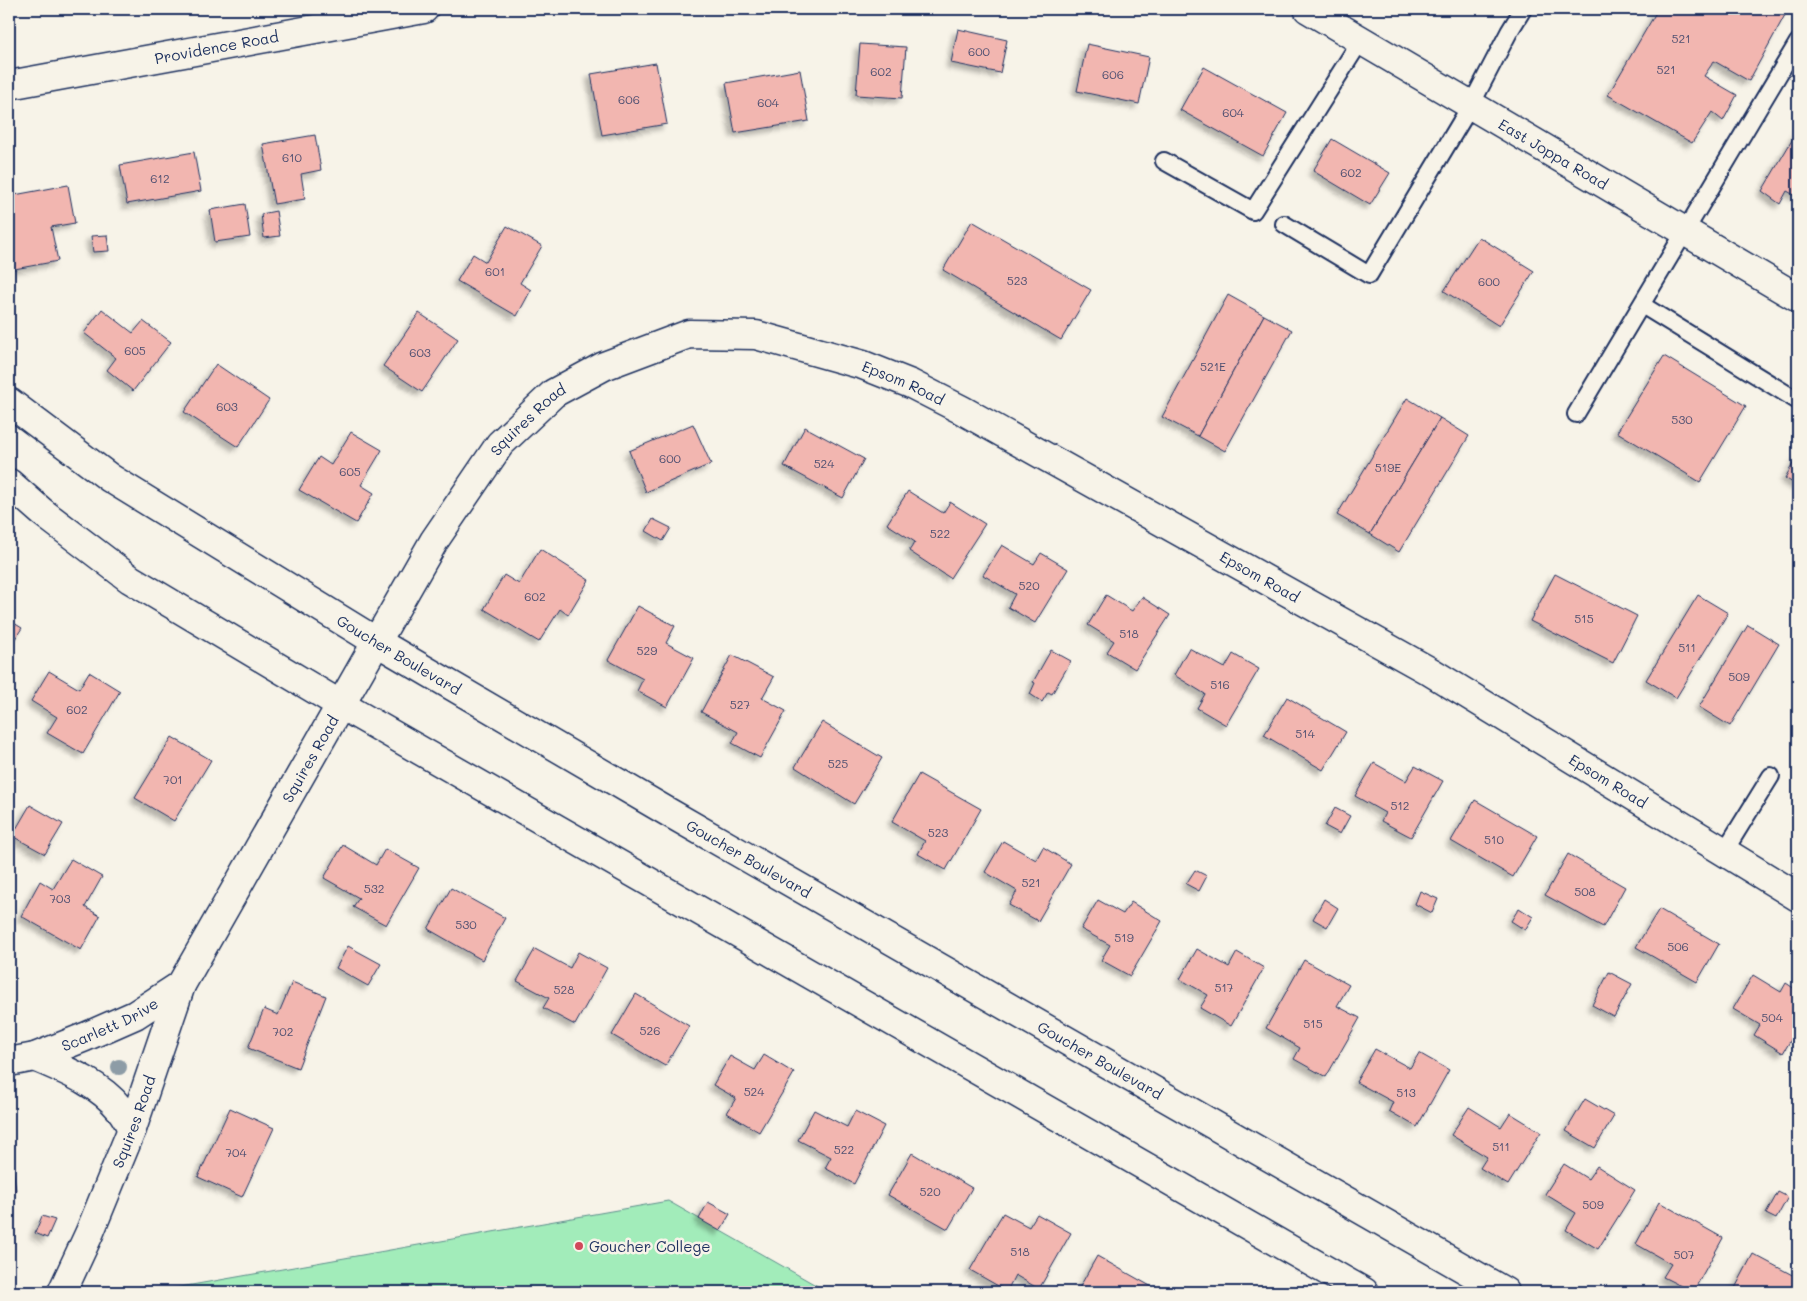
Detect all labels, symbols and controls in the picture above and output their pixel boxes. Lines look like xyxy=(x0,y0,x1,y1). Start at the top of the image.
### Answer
street label: Providence Road xyxy=(153,26,280,68)
house number: 521 xyxy=(1671,30,1691,46)
house number: 600 xyxy=(968,43,991,59)
house number: 521 xyxy=(1656,61,1676,77)
house number: 602 xyxy=(870,63,892,79)
house number: 606 xyxy=(1102,66,1124,82)
house number: 606 xyxy=(618,91,640,107)
house number: 604 xyxy=(757,94,779,110)
house number: 604 xyxy=(1222,104,1244,120)
street label: East Joppa Road xyxy=(1495,114,1612,194)
house number: 610 xyxy=(282,149,303,165)
house number: 602 xyxy=(1340,164,1362,180)
house number: 612 xyxy=(150,170,170,186)
house number: 601 xyxy=(485,263,505,279)
house number: 523 xyxy=(1007,272,1027,288)
house number: 600 xyxy=(1478,273,1501,289)
house number: 605 xyxy=(124,342,146,358)
house number: 603 xyxy=(409,344,431,360)
street label: Epsom Road xyxy=(859,356,948,410)
house number: 521E xyxy=(1200,358,1226,374)
street label: Squires Road xyxy=(485,379,569,459)
house number: 603 xyxy=(216,398,238,414)
house number: 530 xyxy=(1671,411,1693,427)
house number: 600 xyxy=(659,450,682,466)
house number: 524 xyxy=(814,455,834,471)
house number: 519E xyxy=(1375,459,1401,475)
house number: 605 xyxy=(339,463,361,479)
house number: 522 xyxy=(930,525,950,541)
street label: Epsom Road xyxy=(1216,546,1303,607)
house number: 520 xyxy=(1018,577,1040,593)
house number: 602 xyxy=(524,588,546,604)
street label: Goucher Boulevard xyxy=(333,610,465,699)
house number: 515 xyxy=(1574,610,1594,626)
house number: 518 xyxy=(1119,625,1139,641)
house number: 511 xyxy=(1678,639,1696,655)
house number: 529 xyxy=(637,642,657,658)
house number: 509 xyxy=(1728,668,1750,684)
house number: 516 xyxy=(1210,676,1230,692)
house number: 527 xyxy=(730,696,751,712)
house number: 602 xyxy=(66,701,88,717)
street label: Squires Road xyxy=(277,712,343,806)
house number: 514 xyxy=(1295,725,1315,741)
street label: Epsom Road xyxy=(1565,749,1651,812)
house number: 525 xyxy=(828,755,848,771)
house number: 701 xyxy=(163,771,183,787)
house number: 512 xyxy=(1390,797,1410,813)
street label: Goucher Boulevard xyxy=(683,815,815,902)
house number: 523 xyxy=(928,824,948,840)
house number: 510 xyxy=(1484,831,1504,847)
house number: 521 xyxy=(1021,874,1041,890)
house number: 532 xyxy=(364,880,384,896)
house number: 508 xyxy=(1574,883,1596,899)
house number: 703 xyxy=(49,890,71,906)
house number: 530 xyxy=(455,916,477,932)
house number: 519 xyxy=(1114,929,1134,945)
house number: 506 xyxy=(1667,938,1689,954)
house number: 517 xyxy=(1214,979,1234,995)
house number: 528 xyxy=(554,981,574,997)
street label: Scarlett Drive xyxy=(58,993,162,1055)
house number: 504 xyxy=(1761,1009,1783,1025)
house number: 515 xyxy=(1303,1015,1323,1031)
street label: Goucher Boulevard xyxy=(1034,1016,1166,1104)
house number: 526 xyxy=(640,1022,660,1038)
house number: 702 xyxy=(273,1023,293,1039)
street label: Squires Road xyxy=(107,1073,160,1171)
house number: 524 xyxy=(744,1083,764,1099)
house number: 513 xyxy=(1396,1084,1416,1100)
house number: 511 xyxy=(1492,1138,1510,1154)
house number: 522 xyxy=(834,1141,854,1157)
house number: 704 xyxy=(225,1144,247,1160)
house number: 520 xyxy=(919,1183,941,1199)
house number: 509 xyxy=(1582,1196,1604,1212)
place label: Goucher College xyxy=(589,1236,711,1256)
marker: Goucher College xyxy=(573,1240,585,1252)
house number: 518 xyxy=(1010,1243,1030,1259)
house number: 507 xyxy=(1673,1246,1695,1262)

